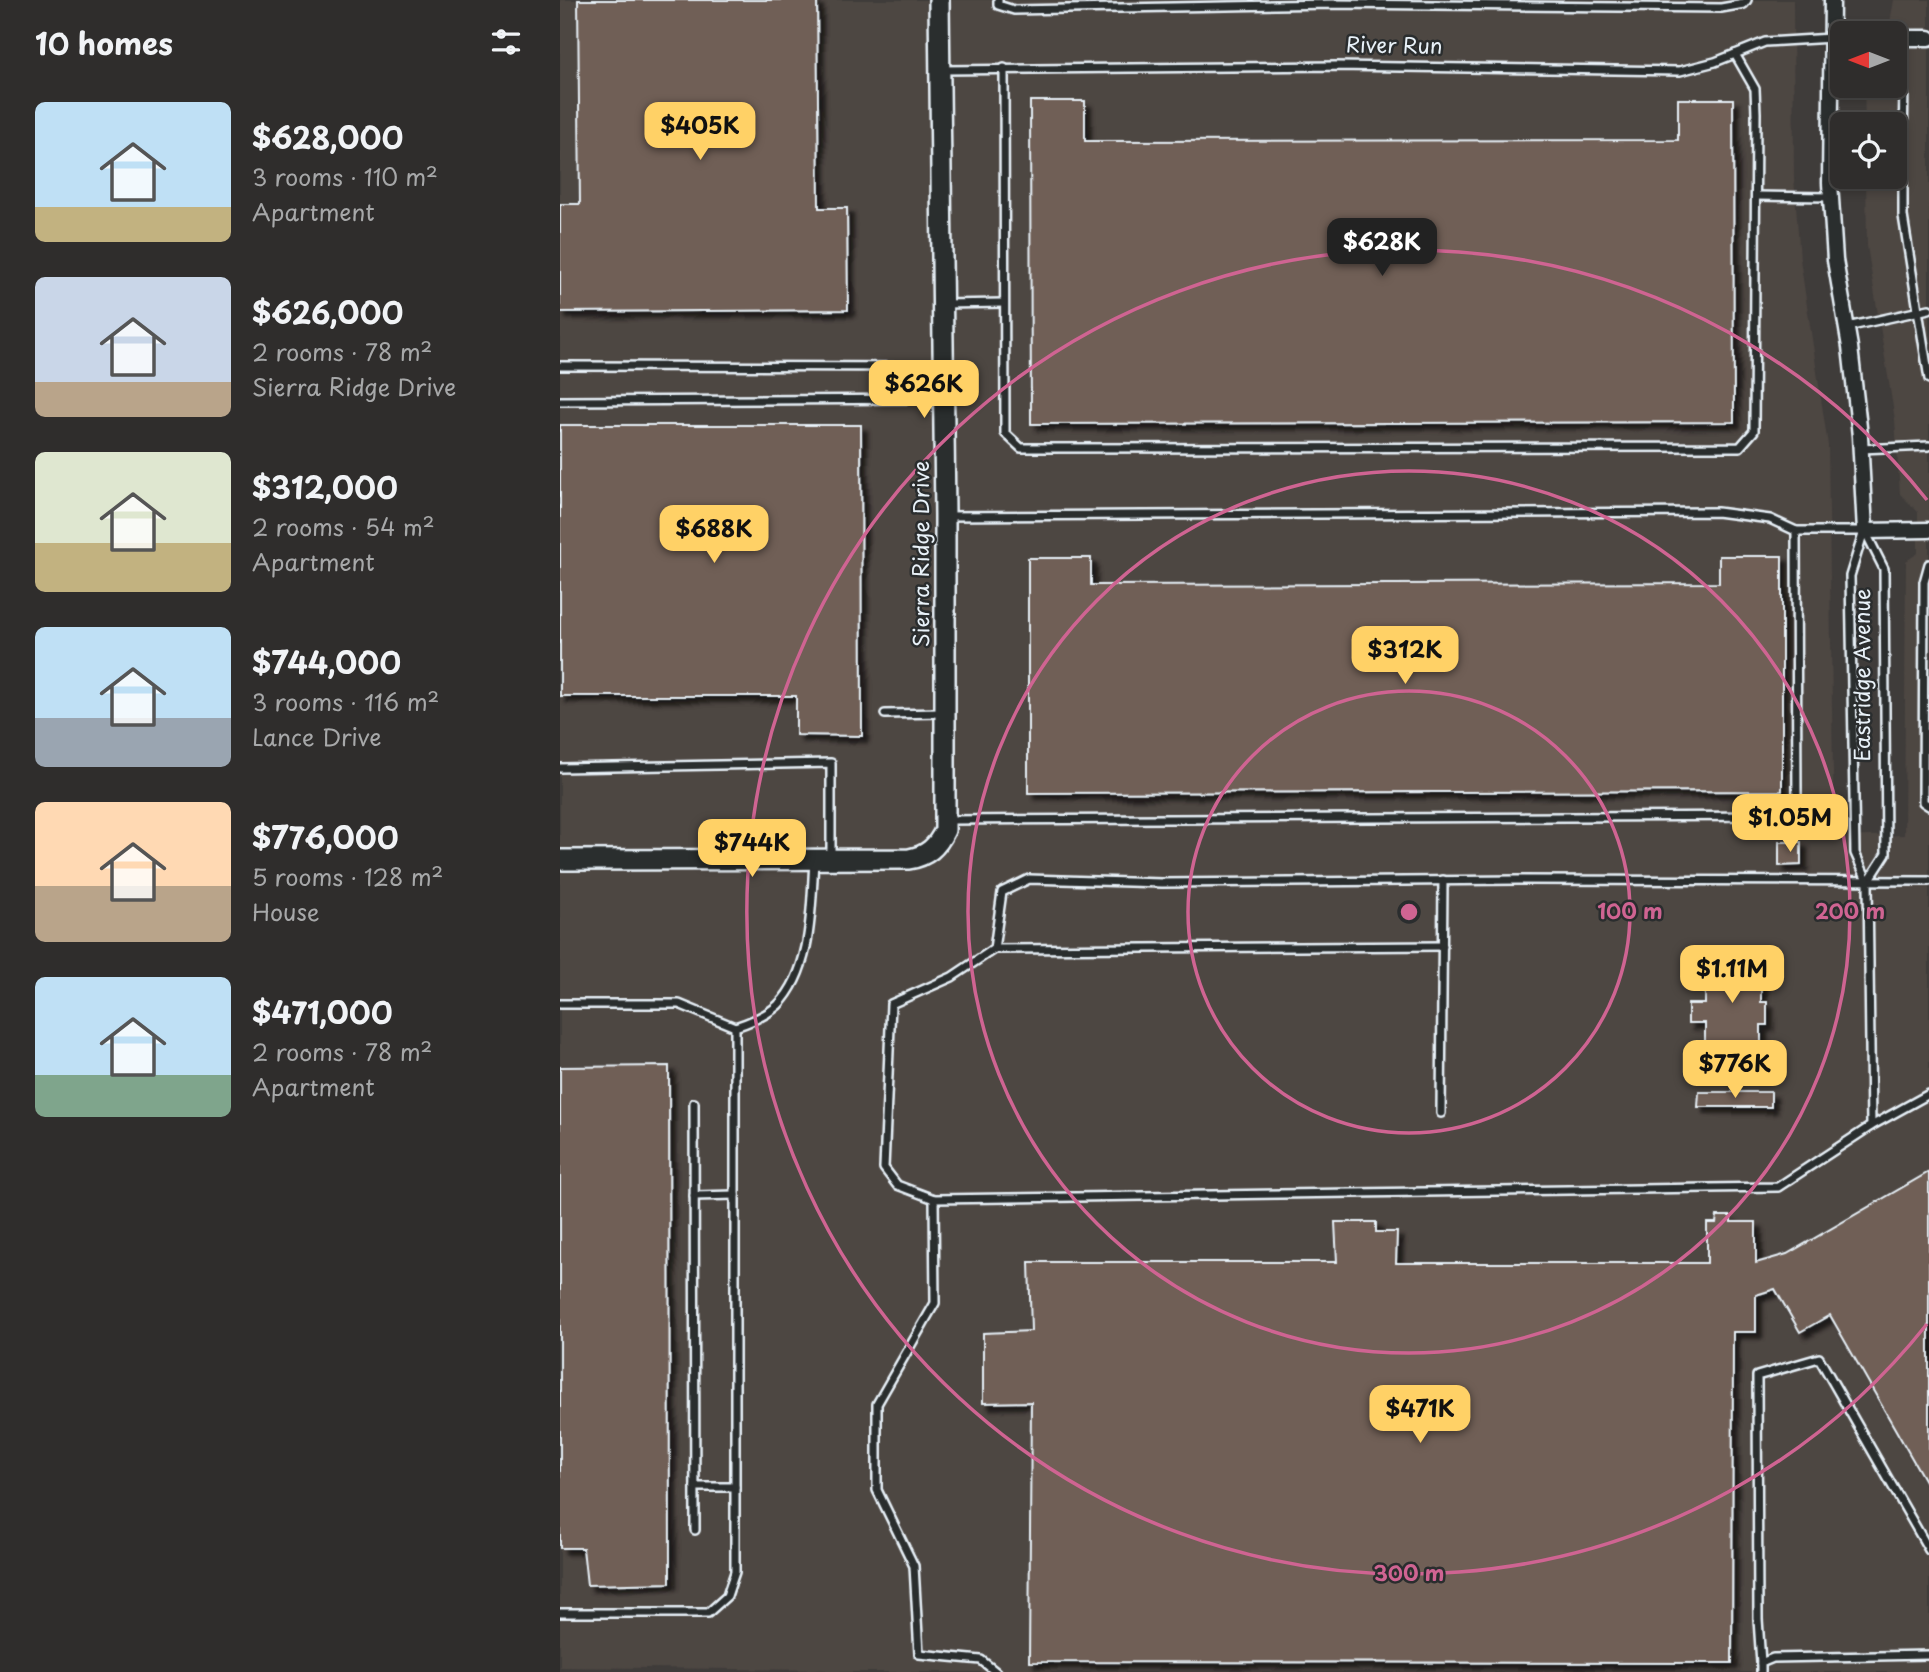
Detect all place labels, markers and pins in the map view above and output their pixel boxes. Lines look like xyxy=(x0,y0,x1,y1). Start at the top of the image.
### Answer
pin: $405K xyxy=(651,102,749,162)
pin: $628K xyxy=(1333,218,1431,278)
pin: $626K xyxy=(875,360,973,420)
pin: $688K xyxy=(665,505,763,565)
pin: $312K xyxy=(1356,626,1454,686)
pin: $1.05M xyxy=(1733,794,1847,854)
pin: $744K xyxy=(703,820,801,879)
centre of rings xyxy=(1397,900,1421,924)
pin: $1.11M xyxy=(1675,946,1789,1005)
pin: $776K xyxy=(1686,1040,1784,1100)
pin: $471K xyxy=(1371,1386,1469,1445)

